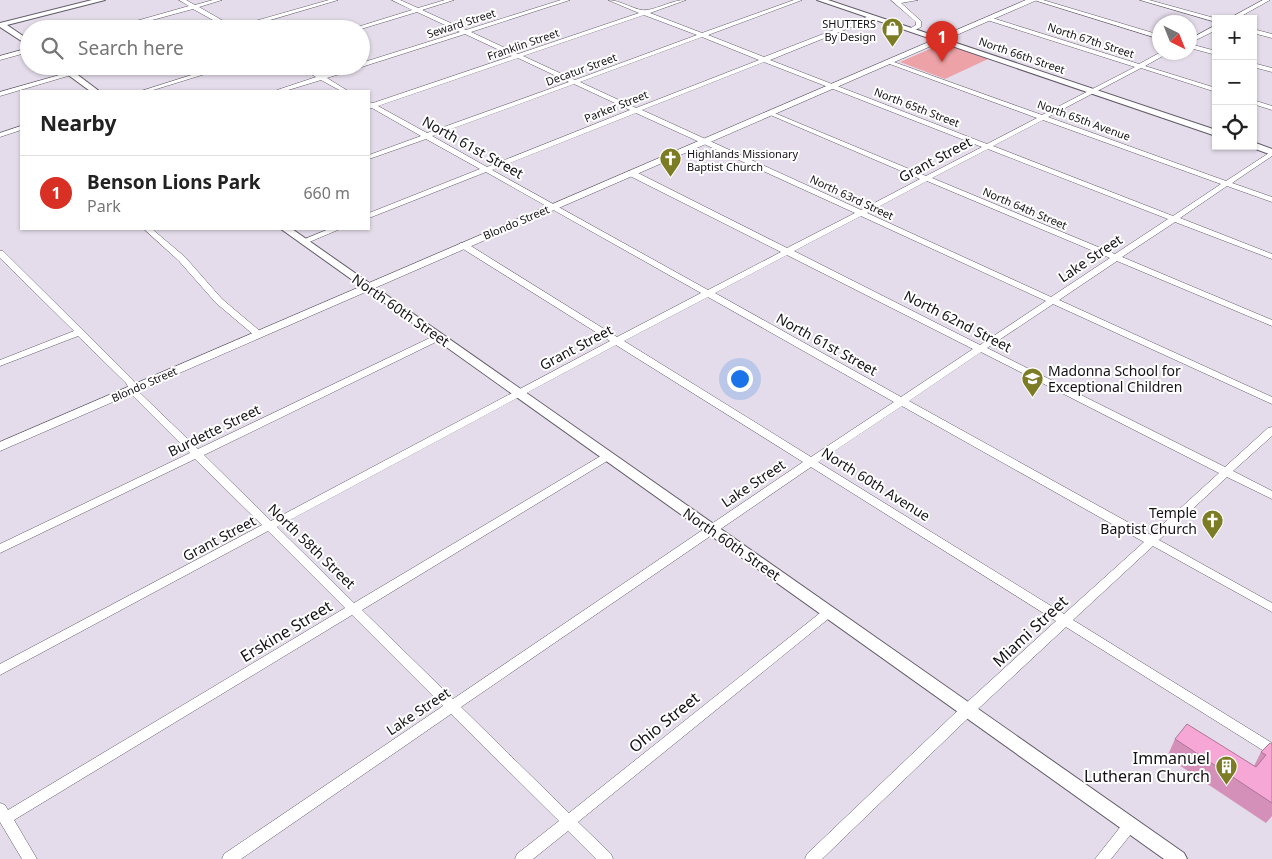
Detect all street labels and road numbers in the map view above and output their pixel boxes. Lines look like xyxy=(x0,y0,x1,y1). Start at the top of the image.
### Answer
street label: Seward Street xyxy=(425,5,497,41)
street label: North 67th Street xyxy=(1046,19,1136,61)
street label: Franklin Street xyxy=(485,25,561,63)
street label: North 66th Street xyxy=(977,33,1067,77)
street label: Decatur Street xyxy=(543,49,619,89)
street label: North 65th Street xyxy=(872,84,962,130)
street label: Parker Street xyxy=(582,86,650,126)
street label: North 65th Avenue xyxy=(1035,96,1133,144)
street label: North 61st Street xyxy=(419,111,527,183)
street label: Grant Street xyxy=(895,132,975,186)
street label: North 63rd Street xyxy=(808,171,896,223)
street label: North 64th Street xyxy=(981,183,1069,233)
street label: Blondo Street xyxy=(481,201,551,243)
street label: Lake Street xyxy=(1054,230,1126,286)
street label: North 60th Street xyxy=(349,269,453,351)
street label: North 62nd Street xyxy=(901,286,1015,356)
street label: North 61st Street xyxy=(773,308,881,380)
street label: Grant Street xyxy=(536,320,616,374)
street label: Blondo Street xyxy=(109,363,179,405)
street label: Burdette Street xyxy=(165,399,263,461)
street label: North 60th Avenue xyxy=(818,443,934,525)
street label: Lake Street xyxy=(717,455,789,511)
street label: North 58th Street xyxy=(264,499,360,593)
street label: North 60th Street xyxy=(680,503,784,585)
street label: Grant Street xyxy=(179,511,259,565)
street label: Miami Street xyxy=(988,590,1073,672)
street label: Erskine Street xyxy=(236,595,336,667)
street label: Lake Street xyxy=(382,683,454,739)
street label: Ohio Street xyxy=(624,687,704,757)

